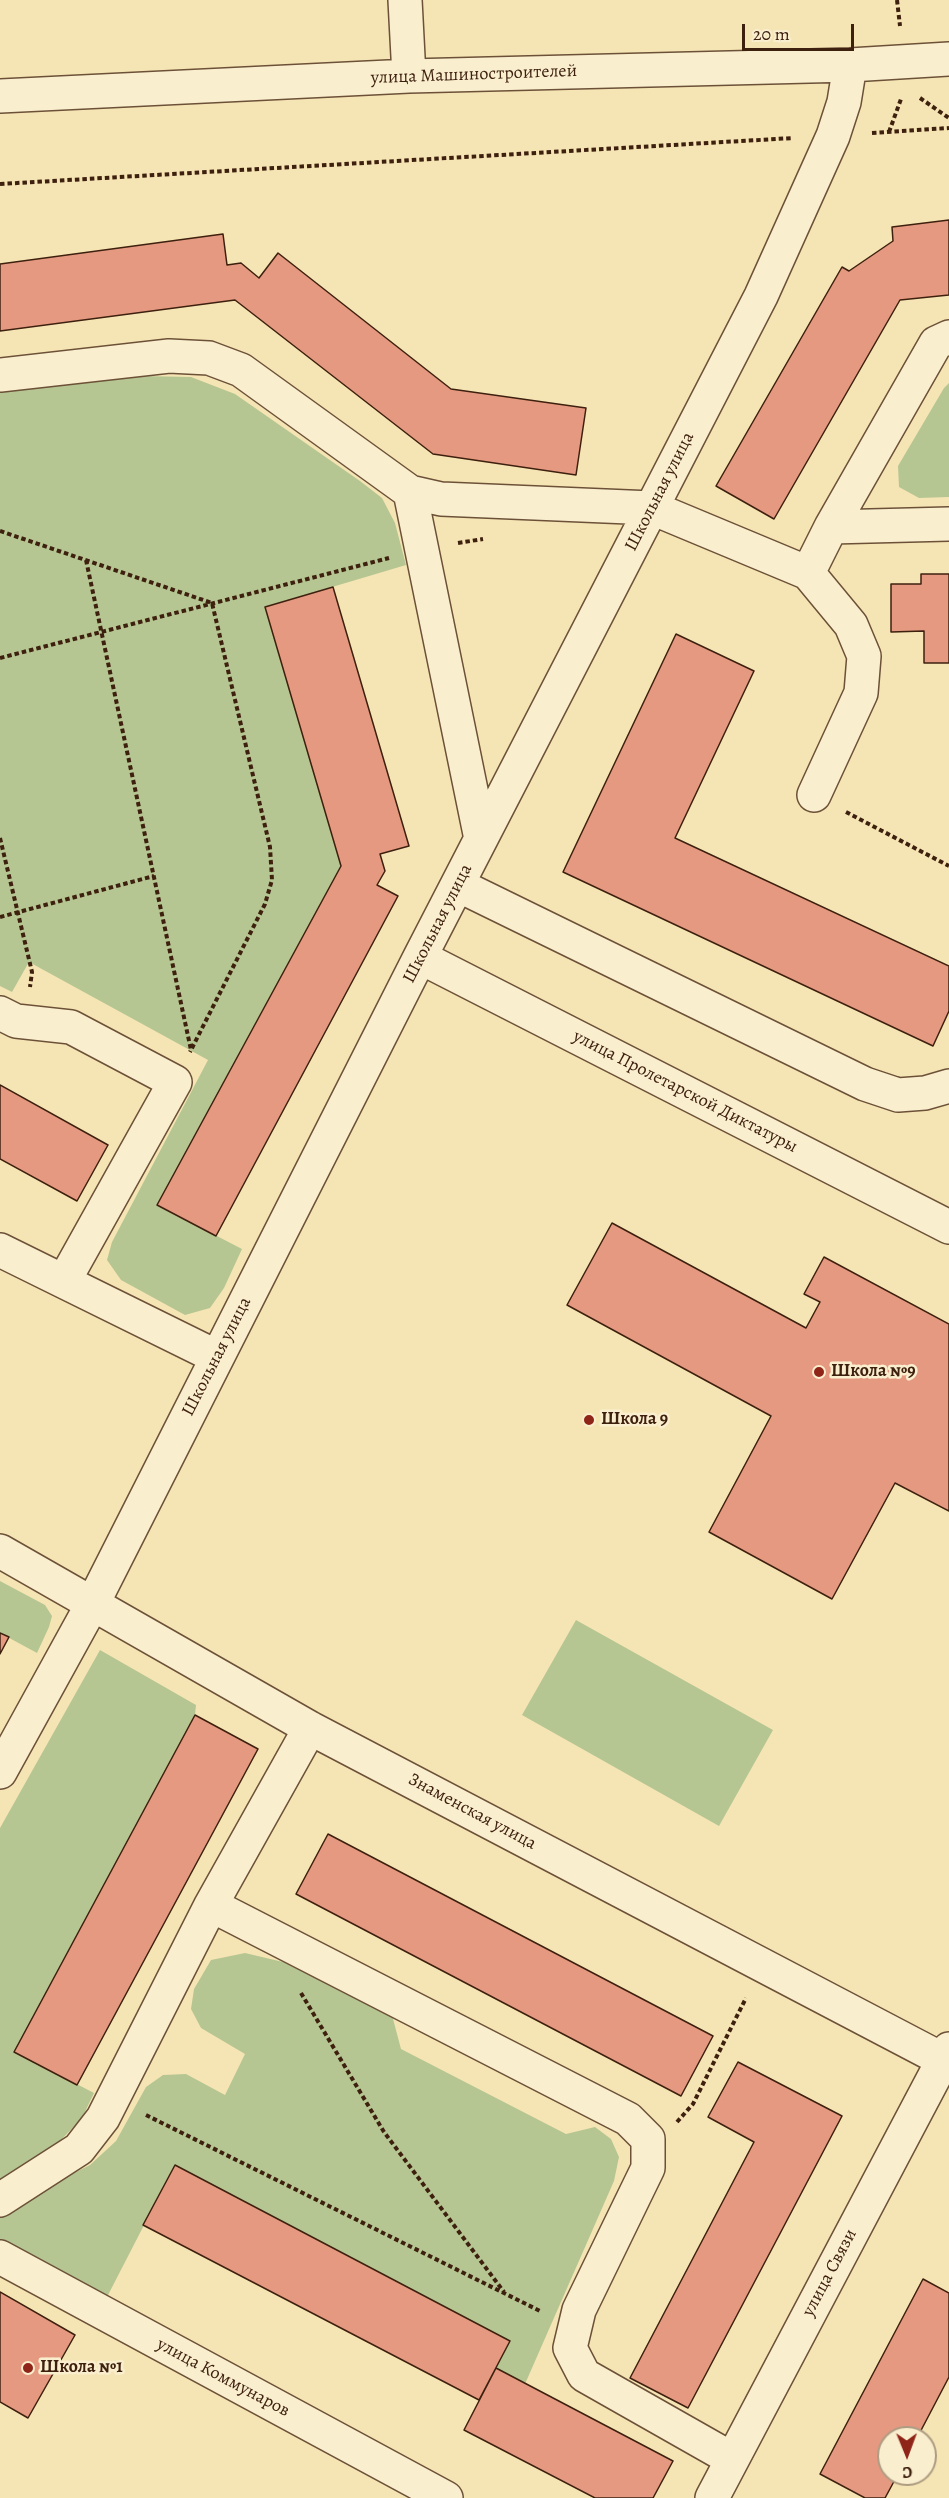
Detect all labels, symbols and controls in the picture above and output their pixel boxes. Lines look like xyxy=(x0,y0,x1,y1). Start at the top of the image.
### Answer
scale bar xyxy=(745,12,858,50)
text: 20 m xyxy=(753,22,790,46)
street label: улица Машиностроителей xyxy=(370,61,578,89)
street label: Школьная улица xyxy=(621,429,699,555)
street label: Школьная улица xyxy=(399,861,477,987)
street label: улица Пролетарской Диктатуры xyxy=(569,1026,801,1158)
street label: Школьная улица xyxy=(178,1294,256,1420)
place label: Школа №9 xyxy=(831,1361,916,1383)
marker: Школа №9 xyxy=(812,1365,826,1379)
place label: Школа 9 xyxy=(601,1409,668,1431)
marker: Школа 9 xyxy=(582,1413,596,1427)
street label: Знаменская улица xyxy=(404,1769,540,1855)
street label: улица Связи xyxy=(798,2226,862,2320)
street label: улица Коммунаров xyxy=(153,2334,293,2422)
place label: Школа №1 xyxy=(40,2357,123,2379)
marker: Школа №1 xyxy=(21,2361,35,2375)
north arrow xyxy=(877,2426,937,2486)
text: С xyxy=(902,2461,912,2483)

